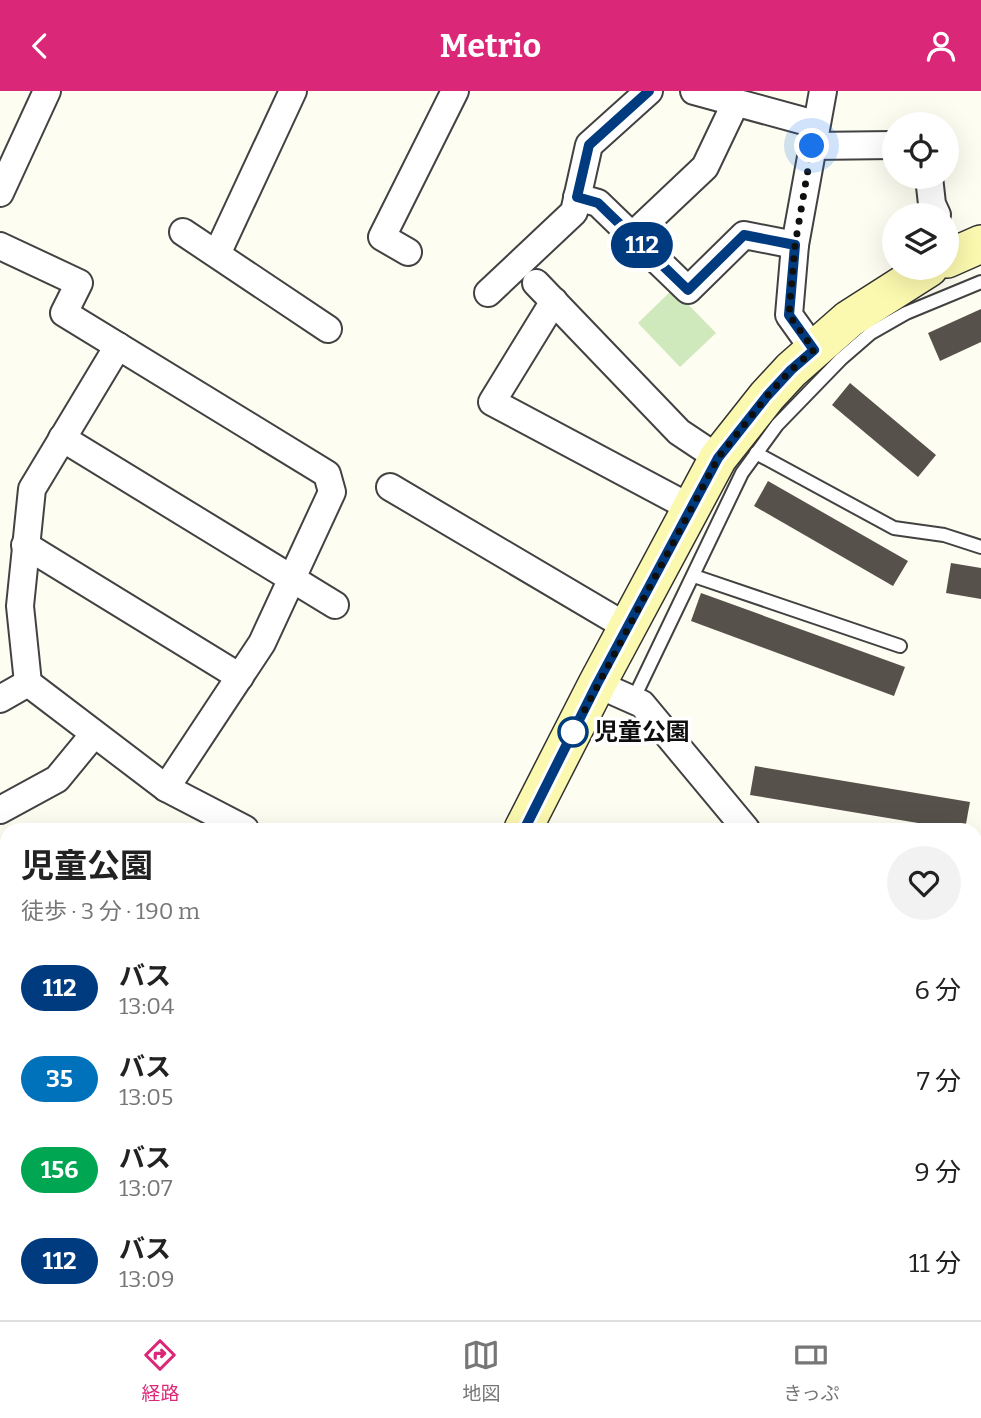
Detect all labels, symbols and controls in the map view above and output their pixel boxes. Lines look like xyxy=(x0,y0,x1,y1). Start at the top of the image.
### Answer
icon: back xyxy=(21,27,59,65)
text: Metrio xyxy=(440,27,541,65)
icon: person xyxy=(922,27,960,65)
map controls xyxy=(882,112,959,280)
button: locate xyxy=(882,112,959,189)
your location xyxy=(794,128,829,163)
button: layers xyxy=(882,203,959,280)
line badge: 112 xyxy=(602,222,682,268)
text: 112 xyxy=(625,231,659,259)
marker: 児童公園 xyxy=(558,717,588,747)
place label: 児童公園 xyxy=(594,718,690,746)
text: 児童公園 xyxy=(21,846,153,886)
button: heart xyxy=(887,846,961,920)
text: 徒歩 · 3 分 · 190 m xyxy=(21,897,200,925)
text: バス xyxy=(119,961,171,992)
text: 112 xyxy=(42,974,77,1002)
text: 6 分 xyxy=(915,975,961,1006)
text: 13:04 xyxy=(119,992,174,1020)
text: バス xyxy=(119,1052,171,1083)
text: 35 xyxy=(46,1065,73,1093)
text: 7 分 xyxy=(917,1066,961,1097)
text: 13:05 xyxy=(119,1083,173,1111)
text: バス xyxy=(119,1143,171,1174)
text: 156 xyxy=(41,1156,78,1184)
text: 9 分 xyxy=(915,1157,961,1188)
text: 13:07 xyxy=(119,1174,173,1202)
text: バス xyxy=(119,1234,171,1265)
text: 112 xyxy=(42,1247,77,1275)
text: 11 分 xyxy=(909,1248,961,1279)
text: 13:09 xyxy=(119,1265,175,1293)
tab: 経路 xyxy=(141,1336,179,1405)
tab: 地図 xyxy=(462,1336,500,1405)
tab: きっぷ xyxy=(783,1336,840,1405)

